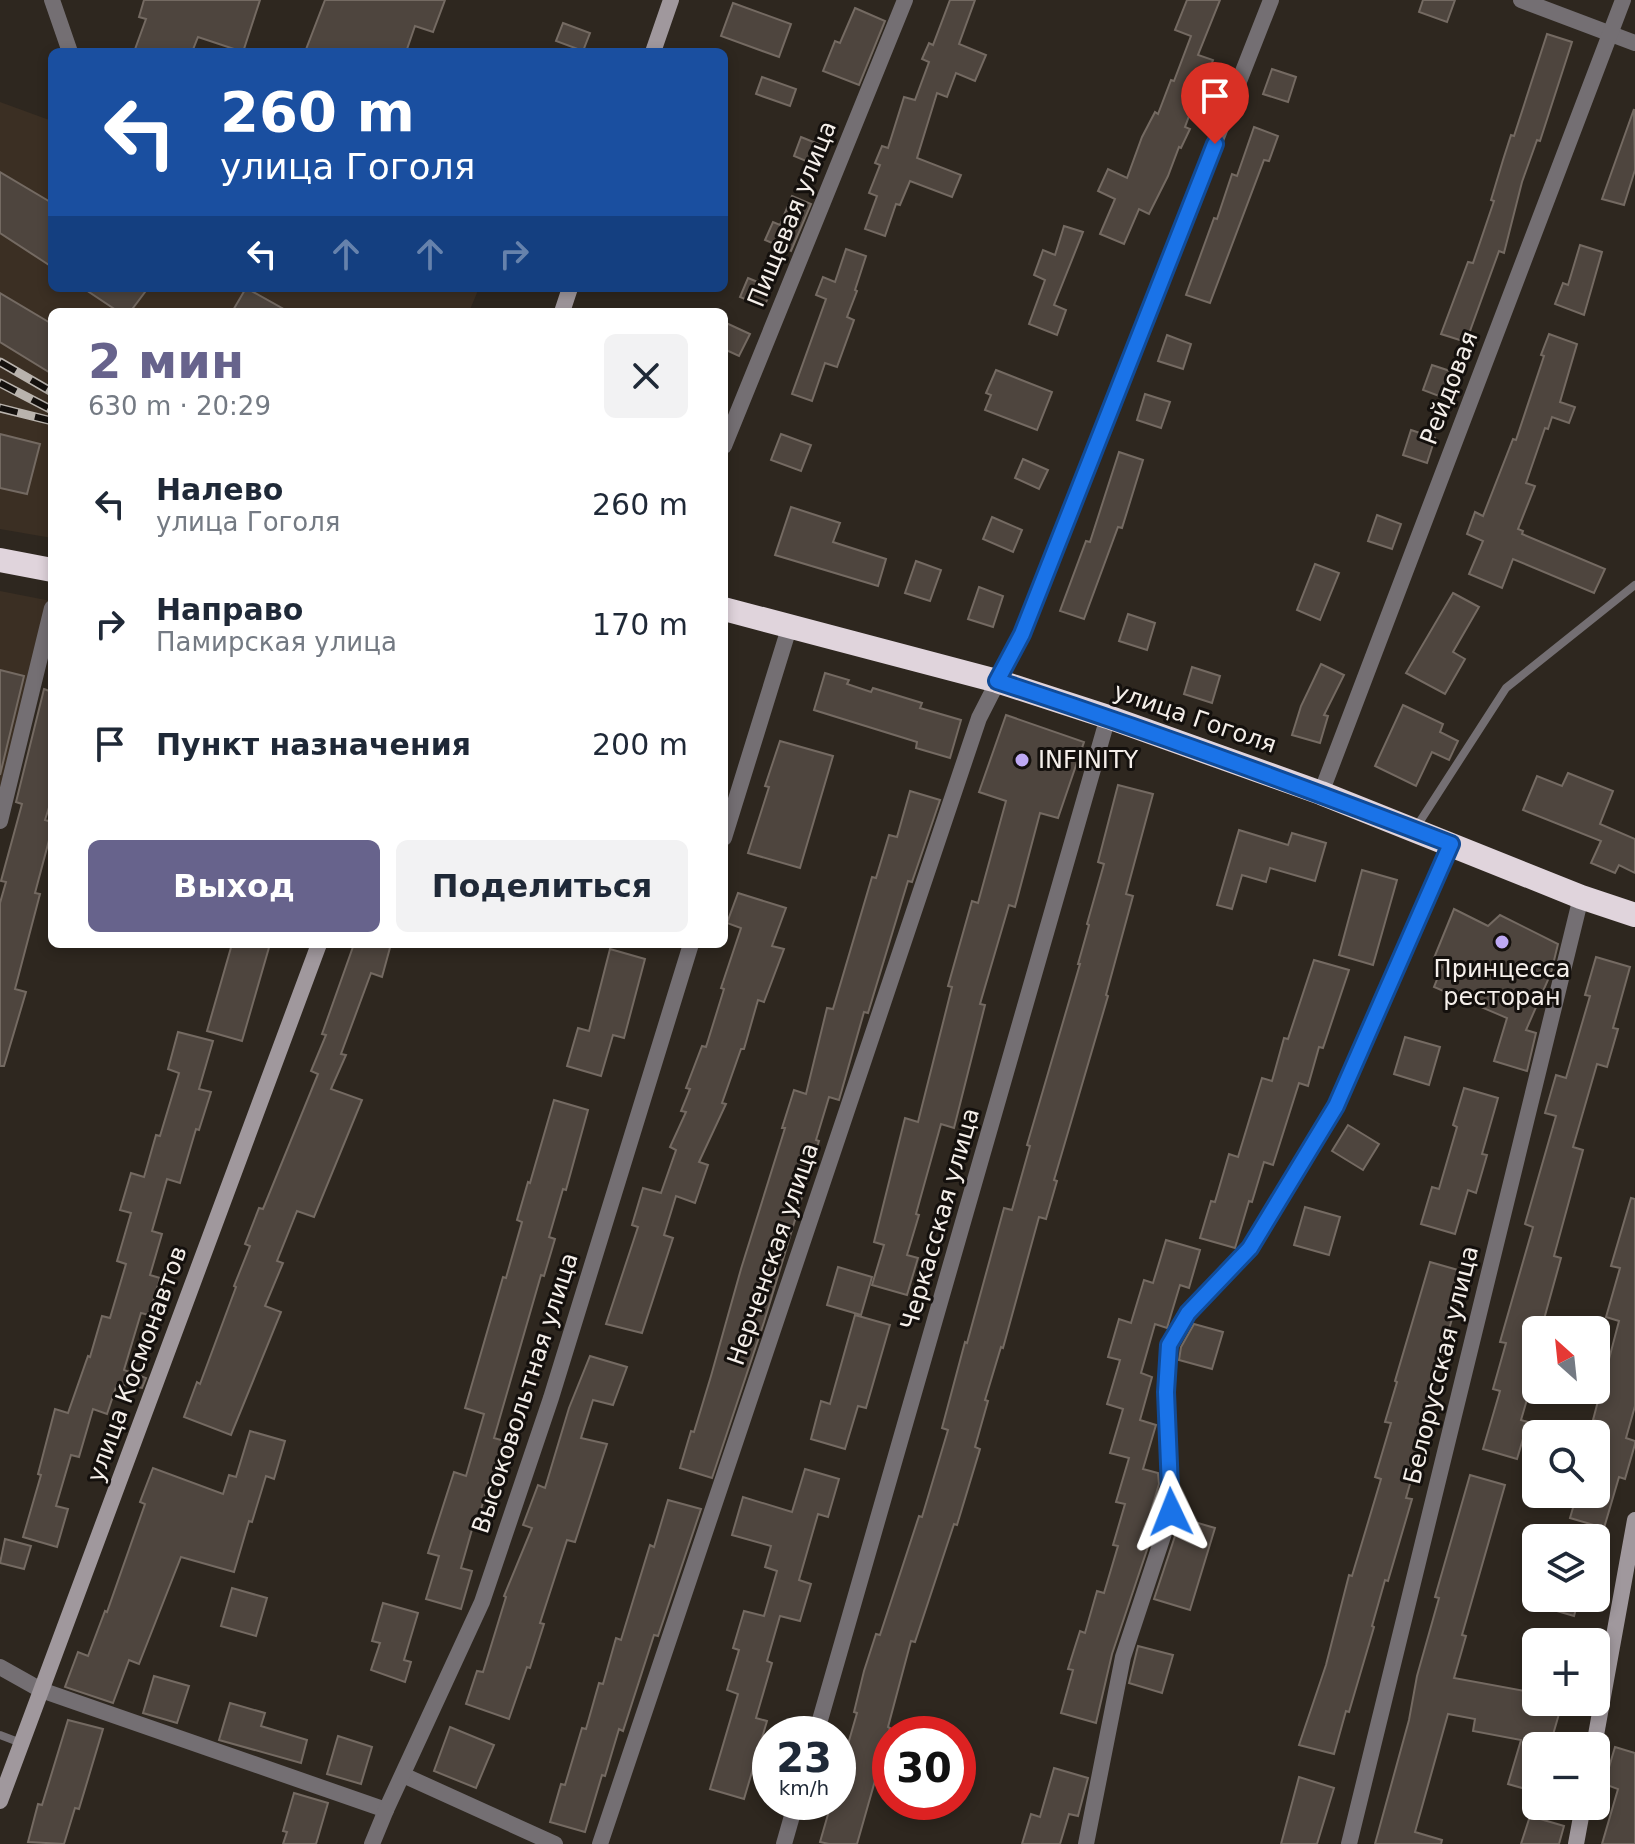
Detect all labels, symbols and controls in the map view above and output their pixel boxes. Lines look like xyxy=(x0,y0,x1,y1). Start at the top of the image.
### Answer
pin xyxy=(1181,62,1249,144)
icon: arrive xyxy=(1193,74,1237,118)
text: 260 m xyxy=(220,79,415,144)
icon: left xyxy=(88,80,192,184)
street label: Пищевая улица xyxy=(742,117,842,311)
text: улица Гоголя xyxy=(220,146,475,187)
icon: left xyxy=(240,232,284,276)
icon: ahead xyxy=(324,232,368,276)
icon: ahead xyxy=(408,232,452,276)
icon: right xyxy=(492,232,536,276)
street label: Рейдовая xyxy=(1415,327,1483,449)
text: 2 мин xyxy=(88,333,244,389)
button: close xyxy=(604,334,688,418)
text: 630 m · 20:29 xyxy=(88,391,271,421)
text: Налево xyxy=(156,472,283,507)
icon: left xyxy=(88,482,132,526)
text: 260 m xyxy=(592,487,688,522)
text: улица Гоголя xyxy=(156,507,340,537)
text: Направо xyxy=(156,592,303,627)
icon: right xyxy=(88,602,132,646)
text: 170 m xyxy=(592,607,688,642)
text: Памирская улица xyxy=(156,627,397,657)
street label: улица Гоголя xyxy=(1110,677,1280,759)
icon: arrive xyxy=(88,722,132,766)
text: Пункт назначения xyxy=(156,727,471,762)
text: 200 m xyxy=(592,727,688,762)
place label: INFINITY xyxy=(1038,746,1139,774)
marker: INFINITY xyxy=(1013,751,1031,769)
button: Выход xyxy=(88,840,380,932)
button: Поделиться xyxy=(396,840,688,932)
marker: Принцесса ресторан xyxy=(1493,933,1511,951)
place label: Принцесса ресторан xyxy=(1434,955,1570,1011)
street label: Черкасская улица xyxy=(895,1105,985,1333)
street label: Нерченская улица xyxy=(722,1139,824,1369)
street label: улица Космонавтов xyxy=(81,1242,193,1486)
street label: Белорусская улица xyxy=(1398,1243,1484,1487)
street label: Высоковольтная улица xyxy=(466,1249,584,1537)
north arrow xyxy=(1522,1316,1610,1404)
map controls xyxy=(1522,1316,1610,1820)
button: search xyxy=(1522,1420,1610,1508)
position arrow xyxy=(1129,1470,1213,1554)
button: layers xyxy=(1522,1524,1610,1612)
button: + xyxy=(1522,1628,1610,1716)
speed limit sign: 30 xyxy=(872,1716,976,1820)
button: − xyxy=(1522,1732,1610,1820)
text: 23 xyxy=(776,1735,832,1781)
text: km/h xyxy=(779,1776,829,1800)

